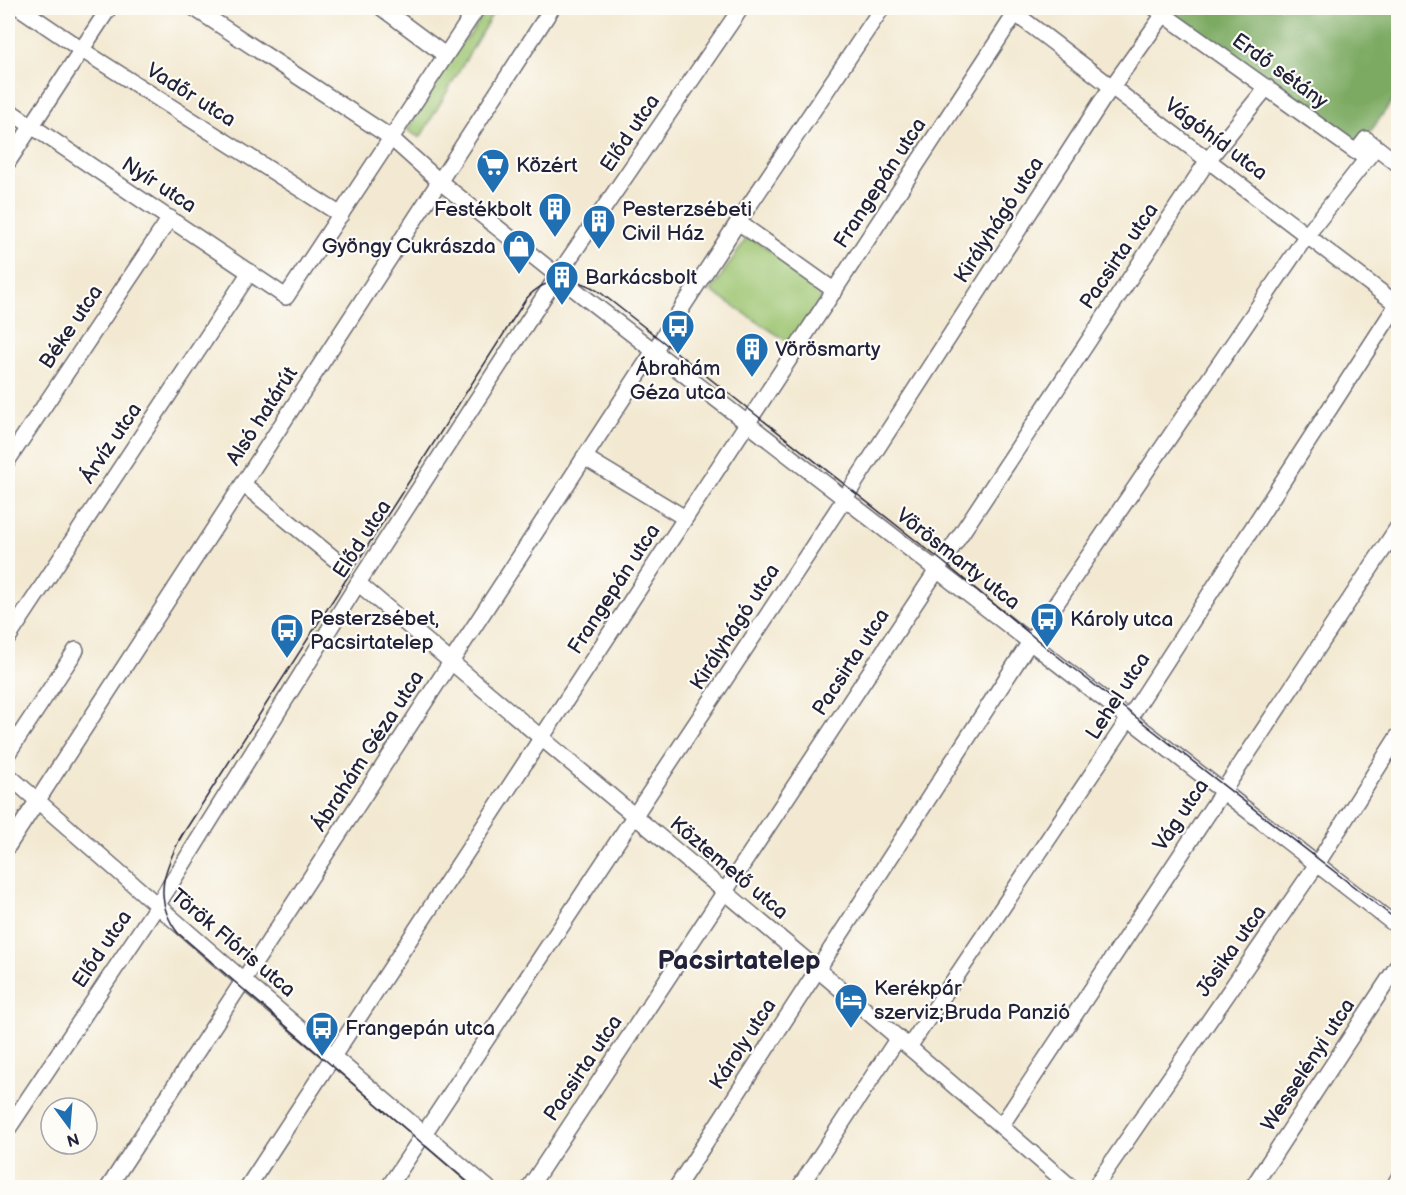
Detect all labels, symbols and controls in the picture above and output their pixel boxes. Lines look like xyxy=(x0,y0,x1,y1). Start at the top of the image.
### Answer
street label: Erdő sétány xyxy=(1227,28,1333,114)
street label: Vadőr utca xyxy=(142,58,240,132)
street label: Előd utca xyxy=(595,89,665,177)
street label: Vágóhíd utca xyxy=(1160,92,1272,186)
street label: Frangepán utca xyxy=(829,113,931,253)
supermarket icon: Közért xyxy=(475,147,511,194)
street label: Nyír utca xyxy=(117,152,201,218)
street label: Királyhágó utca xyxy=(949,152,1049,288)
place label: Közért xyxy=(516,153,578,178)
building icon: Festékbolt xyxy=(537,191,573,238)
place label: Festékbolt xyxy=(434,197,533,222)
place label: Pesterzsébeti Civil Ház xyxy=(622,197,752,246)
street label: Pacsirta utca xyxy=(1074,198,1164,314)
building icon: Pesterzsébeti Civil Ház xyxy=(581,203,617,250)
shop icon: Gyöngy Cukrászda xyxy=(501,228,537,275)
place label: Gyöngy Cukrászda xyxy=(322,234,496,259)
building icon: Barkácsbolt xyxy=(544,259,580,306)
place label: Barkácsbolt xyxy=(585,265,698,290)
street label: Béke utca xyxy=(34,280,108,374)
bus stop icon: Ábrahám Géza utca xyxy=(660,308,696,355)
building icon: Vörösmarty xyxy=(734,331,770,378)
place label: Vörösmarty xyxy=(775,337,881,362)
place label: Ábrahám Géza utca xyxy=(630,356,726,405)
street label: Alsó határút xyxy=(221,362,303,470)
street label: Árvíz utca xyxy=(75,398,147,488)
street label: Előd utca xyxy=(327,495,397,583)
street label: Vörösmarty utca xyxy=(891,503,1025,615)
street label: Frangepán utca xyxy=(563,519,665,659)
street label: Királyhágó utca xyxy=(685,559,785,695)
bus stop icon: Károly utca xyxy=(1029,601,1065,648)
street label: Pacsirta utca xyxy=(807,604,895,720)
place label: Pesterzsébet, Pacsirtatelep xyxy=(310,606,439,655)
place label: Károly utca xyxy=(1070,607,1173,632)
bus stop icon: Pesterzsébet, Pacsirtatelep xyxy=(269,612,305,659)
street label: Lehel utca xyxy=(1081,648,1155,744)
street label: Ábrahám Géza utca xyxy=(307,666,429,836)
street label: Vág utca xyxy=(1148,774,1214,856)
street label: Köztemető utca xyxy=(665,811,793,925)
street label: Török Flóris utca xyxy=(165,883,301,1003)
street label: Jósika utca xyxy=(1190,900,1272,1002)
street label: Előd utca xyxy=(67,905,137,993)
district label: Pacsirtatelep xyxy=(657,945,821,977)
place label: Kerékpár szerviz;Bruda Panzió xyxy=(874,976,1070,1025)
hotel icon: Kerékpár szerviz;Bruda Panzió xyxy=(833,982,869,1029)
street label: Károly utca xyxy=(704,994,782,1094)
street label: Wesselényi utca xyxy=(1256,994,1360,1136)
bus stop icon: Frangepán utca xyxy=(304,1010,340,1057)
street label: Pacsirta utca xyxy=(538,1010,628,1126)
place label: Frangepán utca xyxy=(345,1016,495,1041)
north arrow xyxy=(39,1096,99,1156)
text: N xyxy=(64,1128,81,1150)

